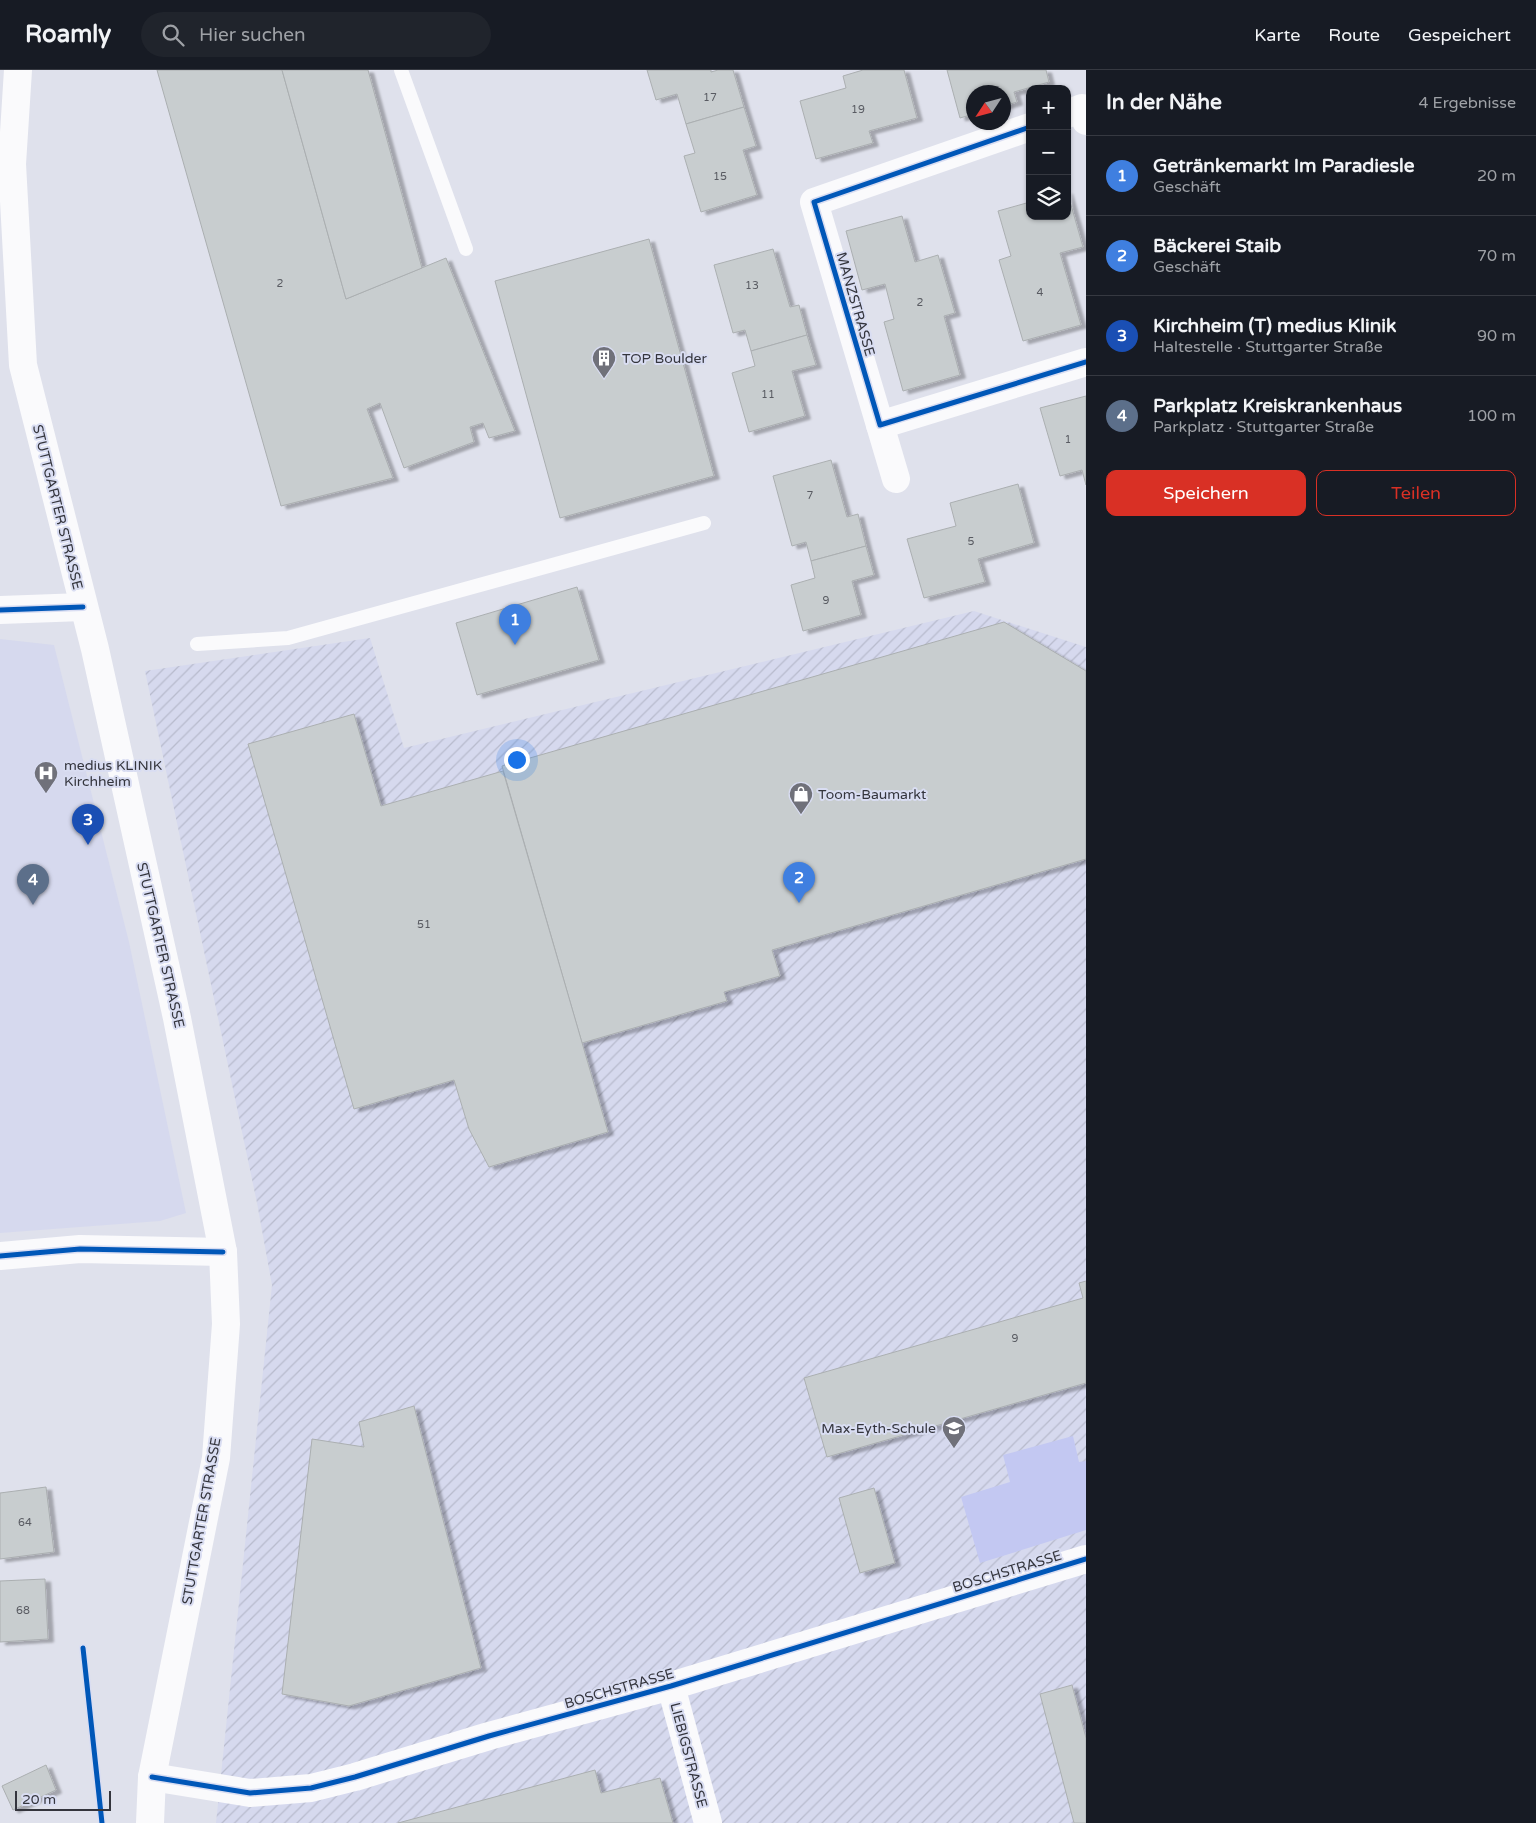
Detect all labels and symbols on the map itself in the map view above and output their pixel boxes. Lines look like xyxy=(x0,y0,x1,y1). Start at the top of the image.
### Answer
north arrow xyxy=(966,85,1011,130)
house number: 17 xyxy=(703,91,717,104)
house number: 19 xyxy=(851,103,865,116)
house number: 15 xyxy=(713,170,727,183)
street label: MANZSTRASSE xyxy=(833,250,879,358)
house number: 2 xyxy=(277,277,284,290)
house number: 13 xyxy=(745,279,759,292)
house number: 4 xyxy=(1037,286,1044,299)
house number: 2 xyxy=(917,296,924,309)
building icon: TOP Boulder xyxy=(591,345,617,379)
place label: TOP Boulder xyxy=(622,350,708,367)
house number: 11 xyxy=(761,388,775,401)
street label: STUTTGARTER STRASSE xyxy=(29,423,86,591)
house number: 1 xyxy=(1065,433,1071,446)
house number: 7 xyxy=(807,489,814,502)
house number: 5 xyxy=(968,535,975,548)
house number: 9 xyxy=(823,594,830,607)
pin: 1 xyxy=(499,604,531,645)
your location xyxy=(504,747,530,773)
place label: medius KLINIK Kirchheim xyxy=(64,757,162,790)
hospital icon: medius KLINIK Kirchheim xyxy=(33,760,59,794)
shop icon: Toom-Baumarkt xyxy=(788,781,814,815)
place label: Toom-Baumarkt xyxy=(818,786,927,803)
pin: 3 xyxy=(72,804,104,845)
street label: STUTTGARTER STRASSE xyxy=(133,861,188,1030)
pin: 2 xyxy=(783,862,815,903)
pin: 4 xyxy=(17,864,49,905)
house number: 51 xyxy=(417,918,431,931)
house number: 9 xyxy=(1012,1332,1019,1345)
school or university icon: Max-Eyth-Schule xyxy=(941,1415,967,1449)
place label: Max-Eyth-Schule xyxy=(821,1420,936,1437)
street label: STUTTGARTER STRASSE xyxy=(178,1436,225,1606)
house number: 64 xyxy=(18,1516,32,1529)
street label: BOSCHSTRASSE xyxy=(951,1547,1064,1596)
house number: 68 xyxy=(16,1604,30,1617)
street label: BOSCHSTRASSE xyxy=(562,1665,676,1712)
street label: LIEBIGSTRASSE xyxy=(666,1701,711,1810)
scale bar xyxy=(15,1788,111,1811)

